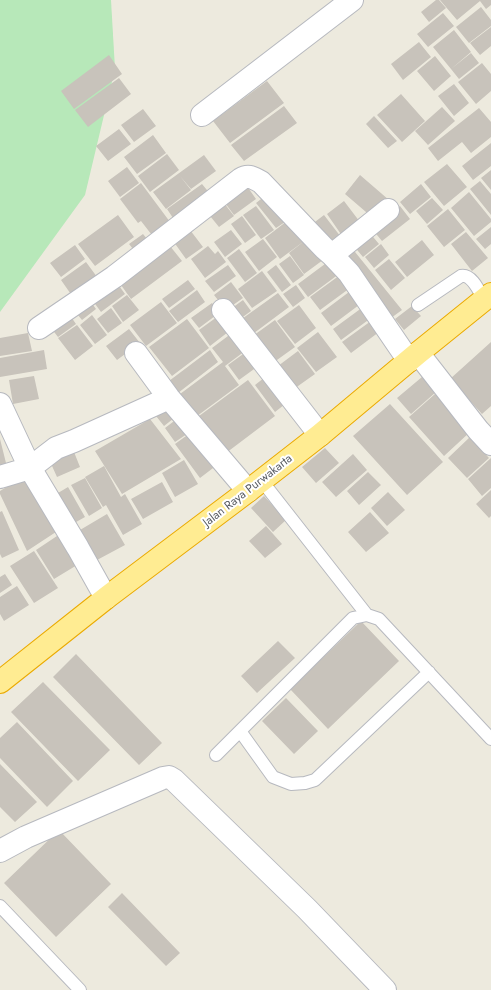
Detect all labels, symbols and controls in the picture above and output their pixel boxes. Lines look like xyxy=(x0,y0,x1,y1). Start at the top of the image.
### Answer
street label: Jalan Raya Purwakarta xyxy=(201,452,295,530)

